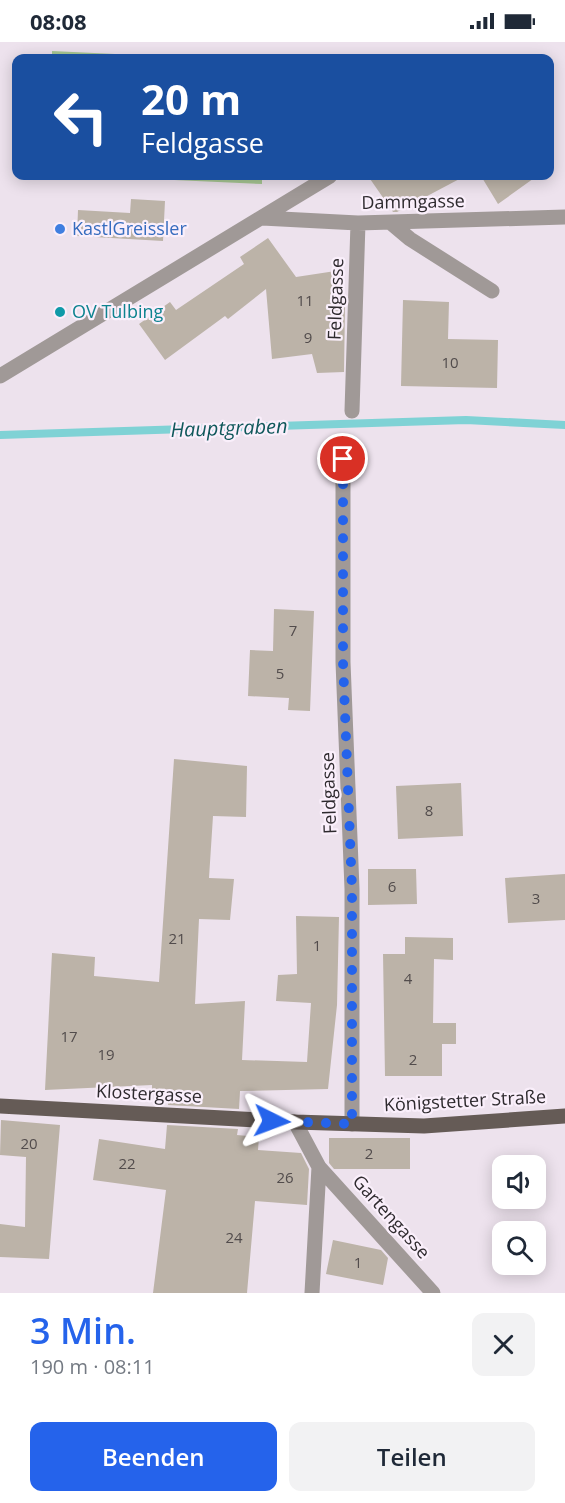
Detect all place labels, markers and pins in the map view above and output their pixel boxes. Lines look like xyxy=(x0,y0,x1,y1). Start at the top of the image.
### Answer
place label: KastlGreissler xyxy=(72,216,187,240)
marker: KastlGreissler xyxy=(53,222,67,236)
place label: OV Tulbing xyxy=(72,299,164,323)
marker: OV Tulbing xyxy=(53,305,67,319)
pin xyxy=(317,433,368,484)

